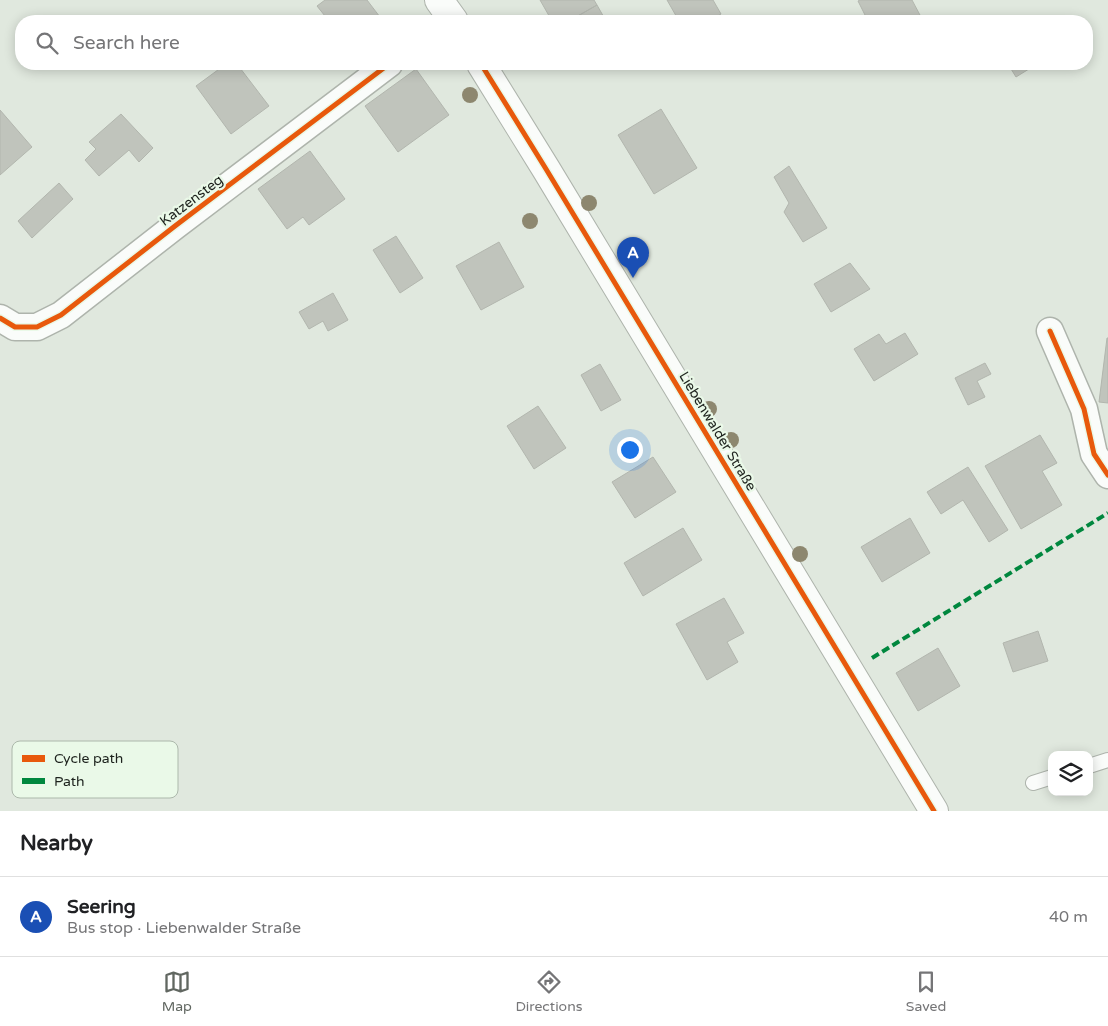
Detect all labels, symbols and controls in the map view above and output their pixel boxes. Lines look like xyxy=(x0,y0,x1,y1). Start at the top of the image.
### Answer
search box xyxy=(15,15,1093,70)
icon: search xyxy=(33,29,61,57)
text: Search here xyxy=(73,32,180,54)
street label: Katzensteg xyxy=(156,171,226,230)
pin: A xyxy=(617,237,649,278)
street label: Liebenwalder Straße xyxy=(675,369,760,494)
your location xyxy=(617,437,643,463)
legend xyxy=(12,741,178,798)
text: Cycle path xyxy=(54,750,123,767)
map controls xyxy=(1048,751,1093,796)
button: layers xyxy=(1048,751,1093,796)
text: Path xyxy=(54,773,85,790)
text: Nearby xyxy=(20,831,93,856)
text: Seering xyxy=(67,896,136,918)
text: A xyxy=(30,907,42,927)
text: 40 m xyxy=(1049,907,1088,927)
text: Bus stop · Liebenwalder Straße xyxy=(67,918,301,938)
tab: Map xyxy=(162,968,192,1015)
tab: Directions xyxy=(515,968,582,1015)
tab: Saved xyxy=(906,968,946,1015)

